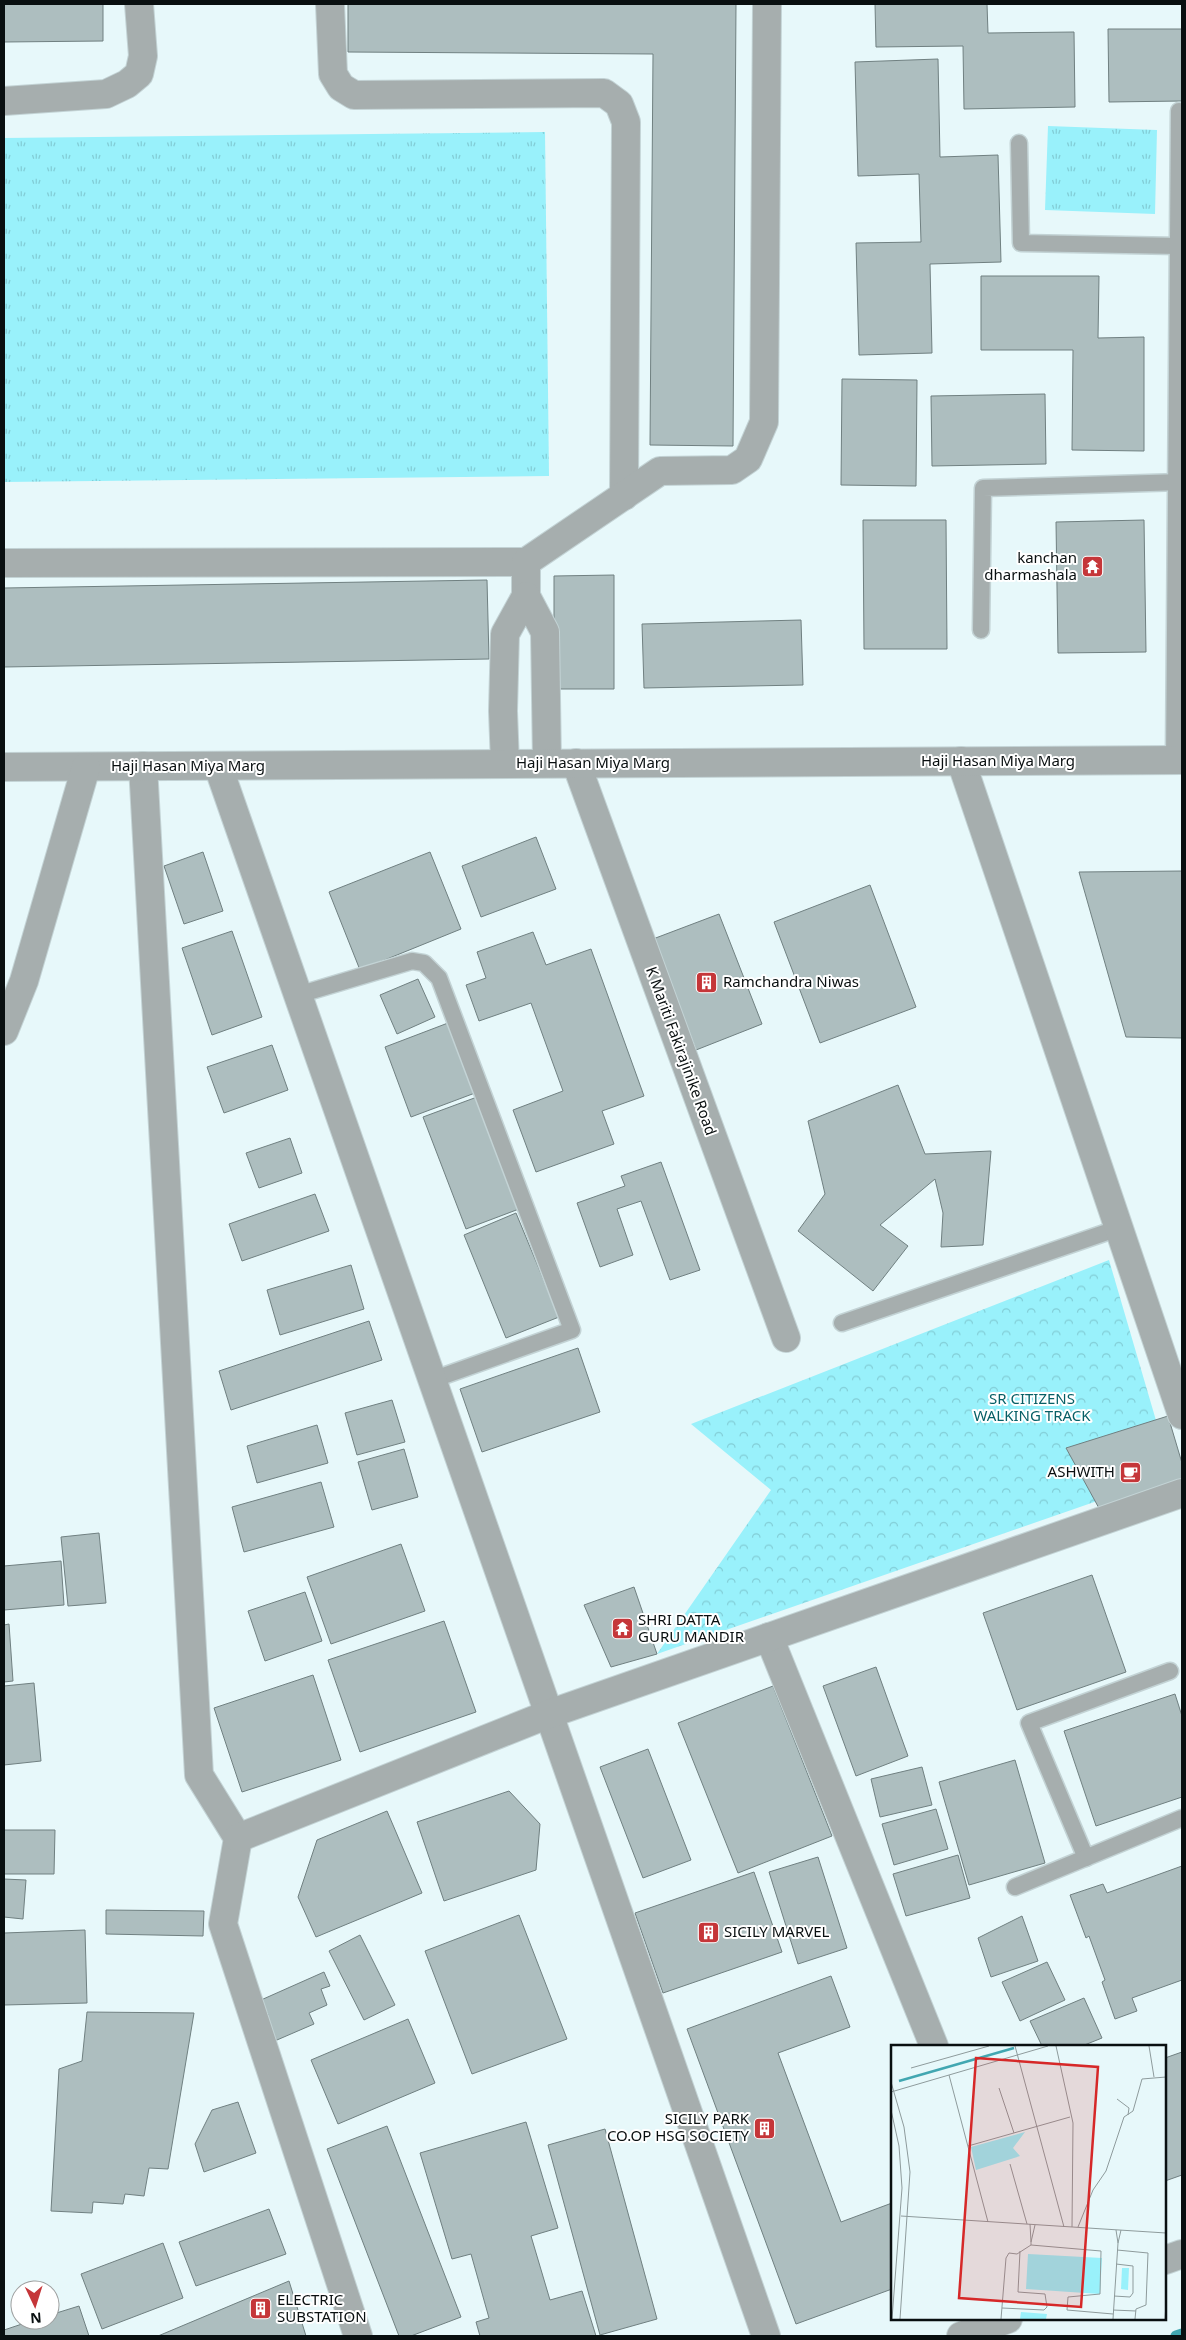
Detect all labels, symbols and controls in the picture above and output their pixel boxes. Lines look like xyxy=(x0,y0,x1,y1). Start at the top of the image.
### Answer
place label: kanchan dharmashala xyxy=(984,547,1077,584)
temple icon: kanchan dharmashala xyxy=(1081,555,1105,579)
street label: Haji Hasan Miya Marg xyxy=(921,750,1075,770)
street label: Haji Hasan Miya Marg xyxy=(516,752,670,772)
street label: Haji Hasan Miya Marg xyxy=(111,755,265,775)
street label: K Mariti Fakirajinike Road xyxy=(642,964,722,1138)
building icon: Ramchandra Niwas xyxy=(695,970,719,994)
place label: Ramchandra Niwas xyxy=(723,971,859,991)
park label: SR CITIZENS WALKING TRACK xyxy=(973,1388,1091,1425)
cafe icon: ASHWITH xyxy=(1119,1460,1143,1484)
place label: ASHWITH xyxy=(1048,1461,1115,1481)
place label: SHRI DATTA GURU MANDIR xyxy=(638,1609,745,1646)
temple icon: SHRI DATTA GURU MANDIR xyxy=(610,1617,634,1641)
building icon: SICILY MARVEL xyxy=(696,1920,720,1944)
place label: SICILY MARVEL xyxy=(724,1921,830,1941)
inset map xyxy=(891,2045,1166,2320)
place label: SICILY PARK CO.OP HSG SOCIETY xyxy=(607,2108,750,2145)
building icon: SICILY PARK CO.OP HSG SOCIETY xyxy=(753,2116,777,2140)
north arrow xyxy=(10,2280,60,2330)
place label: ELECTRIC SUBSTATION xyxy=(277,2289,367,2326)
building icon: ELECTRIC SUBSTATION xyxy=(249,2297,273,2321)
text: N xyxy=(30,2309,42,2328)

